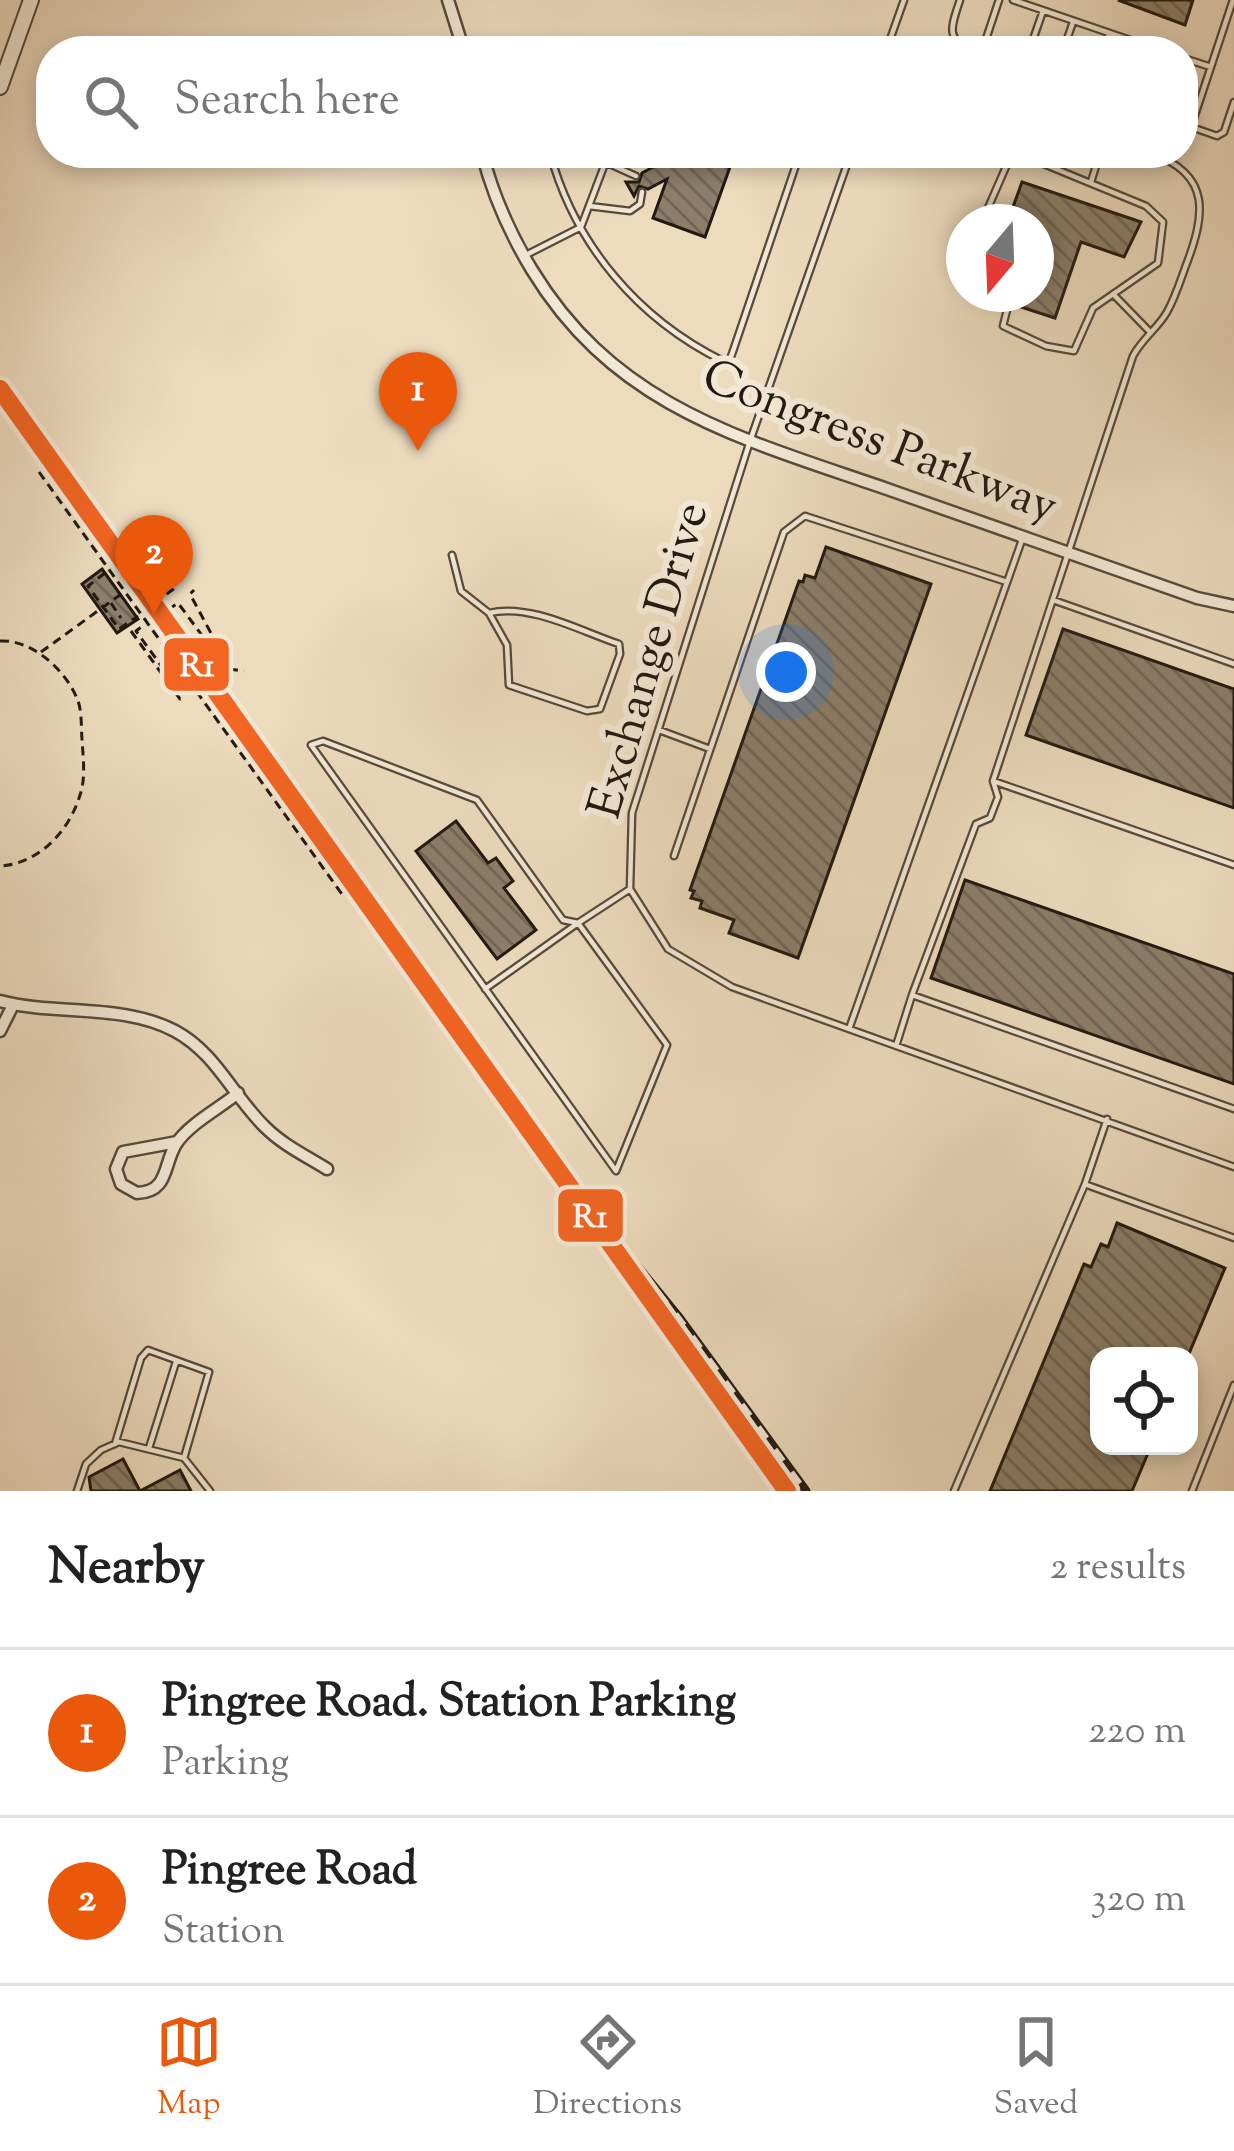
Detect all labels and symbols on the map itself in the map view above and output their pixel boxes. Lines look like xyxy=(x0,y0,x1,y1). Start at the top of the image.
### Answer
north arrow xyxy=(946,204,1054,312)
street label: Congress Parkway xyxy=(691,345,1067,543)
pin: 1 xyxy=(379,352,457,451)
street label: Exchange Drive xyxy=(573,495,729,827)
pin: 2 xyxy=(115,515,193,614)
line badge: R1 xyxy=(162,636,231,693)
your location xyxy=(756,642,816,702)
text: R1 xyxy=(180,644,215,692)
line badge: R1 xyxy=(556,1187,625,1244)
text: R1 xyxy=(573,1195,608,1243)

